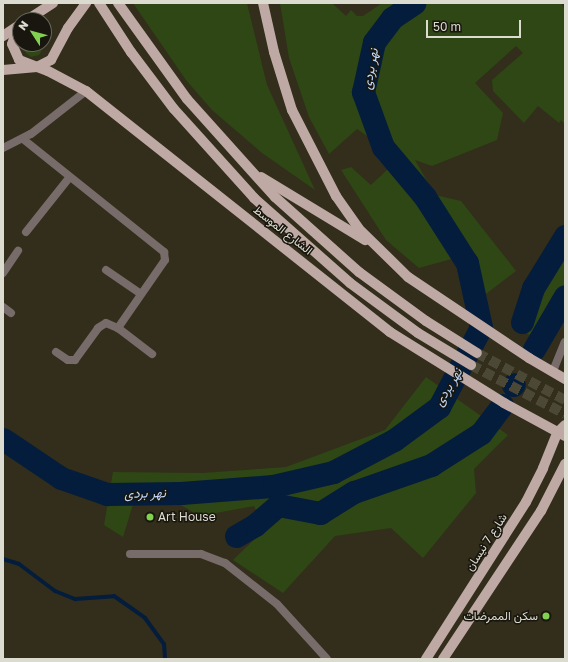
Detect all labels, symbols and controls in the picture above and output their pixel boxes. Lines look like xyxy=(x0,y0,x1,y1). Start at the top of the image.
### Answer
north arrow xyxy=(12,12,52,52)
scale bar xyxy=(428,12,523,38)
text: N xyxy=(15,18,30,32)
text: 50 m xyxy=(433,19,461,34)
water label: نهر بردى xyxy=(359,47,381,91)
street label: الشارع الموسط xyxy=(251,202,315,258)
water label: نهر بردى xyxy=(431,365,465,409)
water label: نهر بردى xyxy=(124,485,166,501)
place label: Art House xyxy=(158,510,216,524)
street label: شارع 7 نيسان xyxy=(462,511,510,573)
marker: Art House xyxy=(145,512,155,522)
place label: سكن الممرضات xyxy=(463,609,538,623)
marker: سكن الممرضات xyxy=(541,611,551,621)

